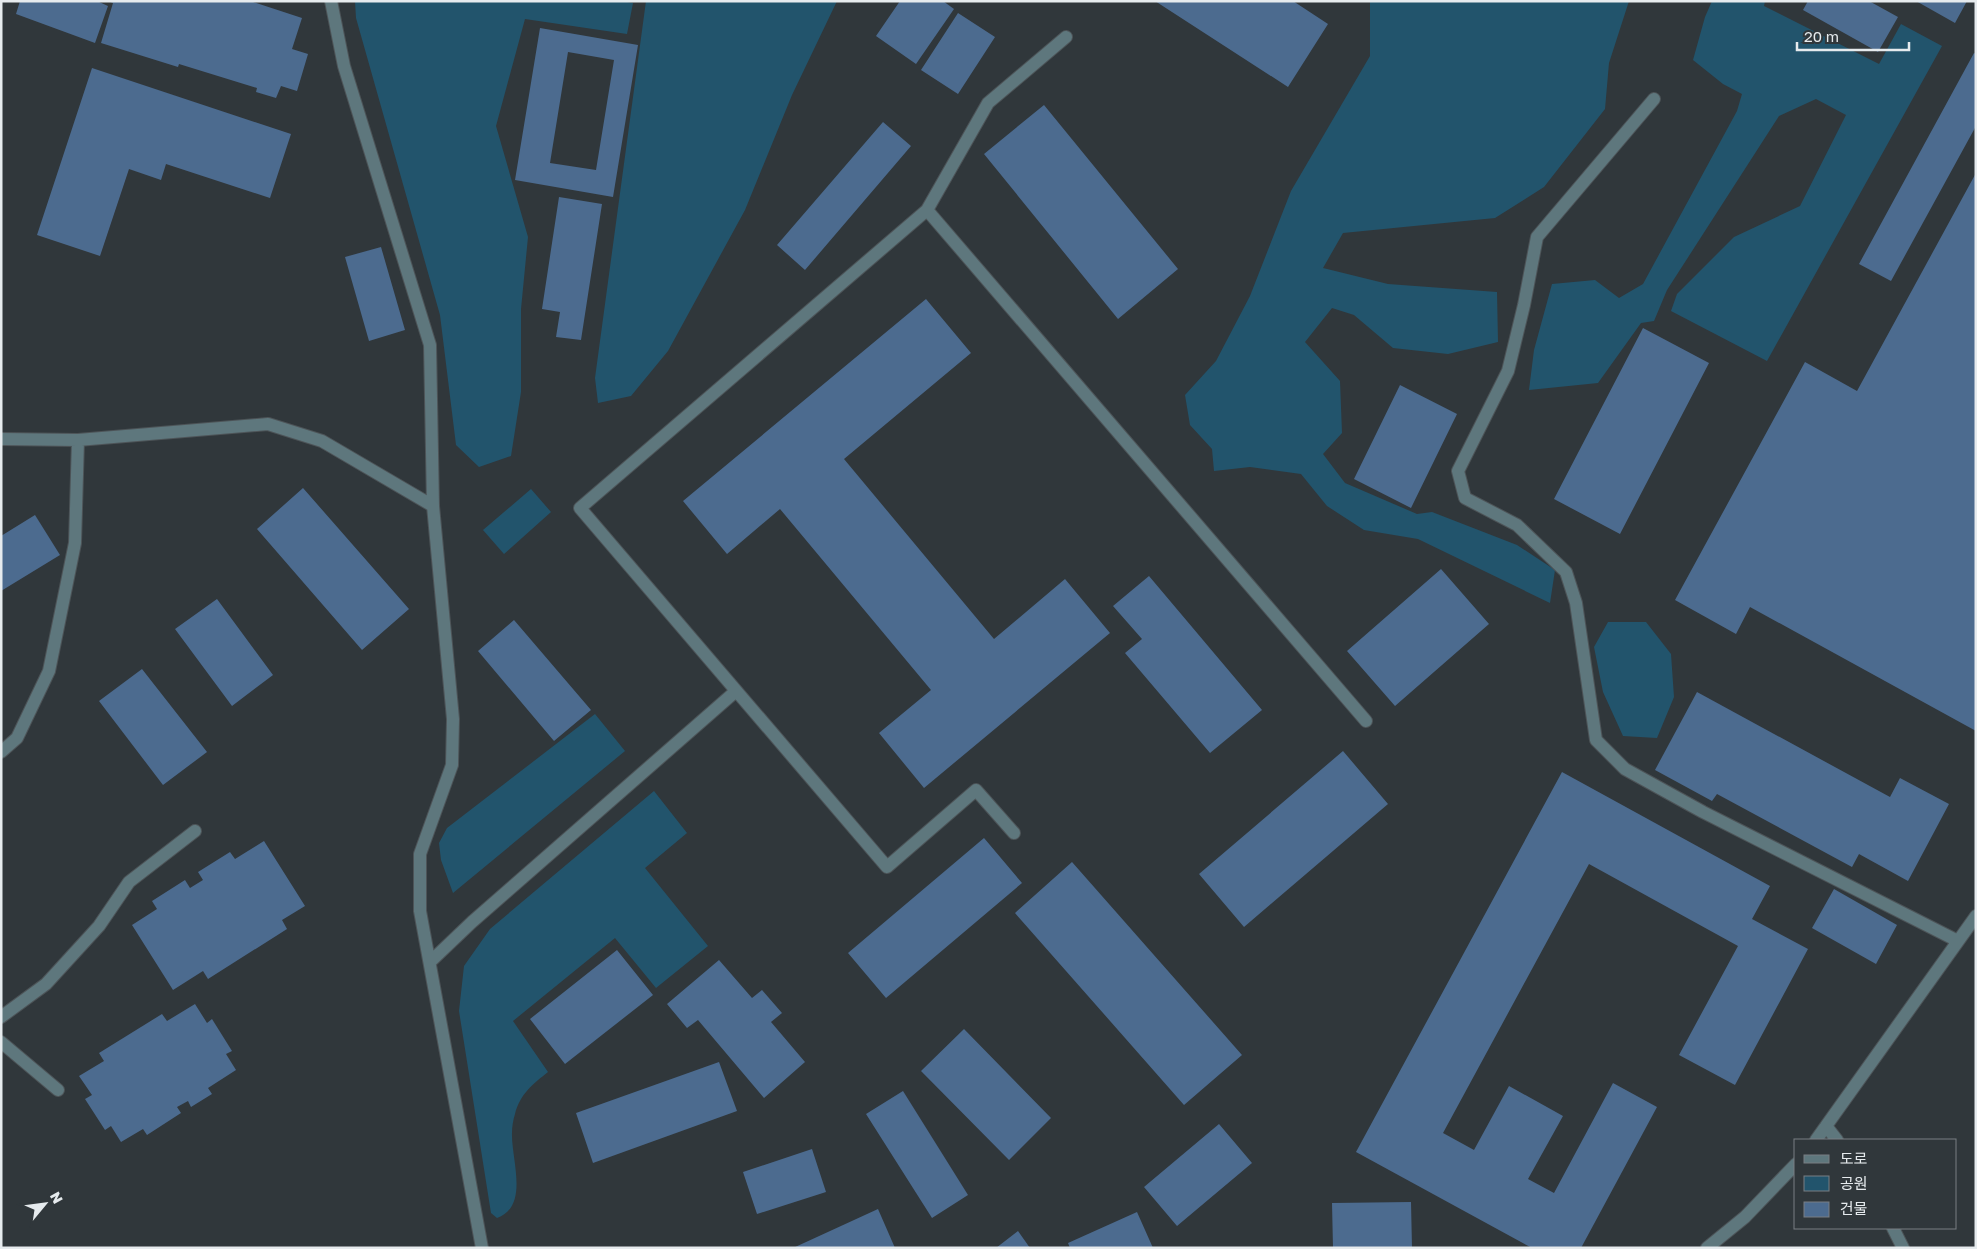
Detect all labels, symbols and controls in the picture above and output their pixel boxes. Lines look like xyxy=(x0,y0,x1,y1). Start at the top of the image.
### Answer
scale bar xyxy=(1797,20,1910,52)
text: 20 m xyxy=(1804,27,1839,45)
legend xyxy=(1794,1139,1957,1229)
text: 도로 xyxy=(1840,1149,1868,1167)
text: 공원 xyxy=(1840,1174,1868,1192)
north arrow xyxy=(20,1179,70,1229)
text: N xyxy=(47,1189,67,1206)
text: 건물 xyxy=(1840,1199,1868,1217)

